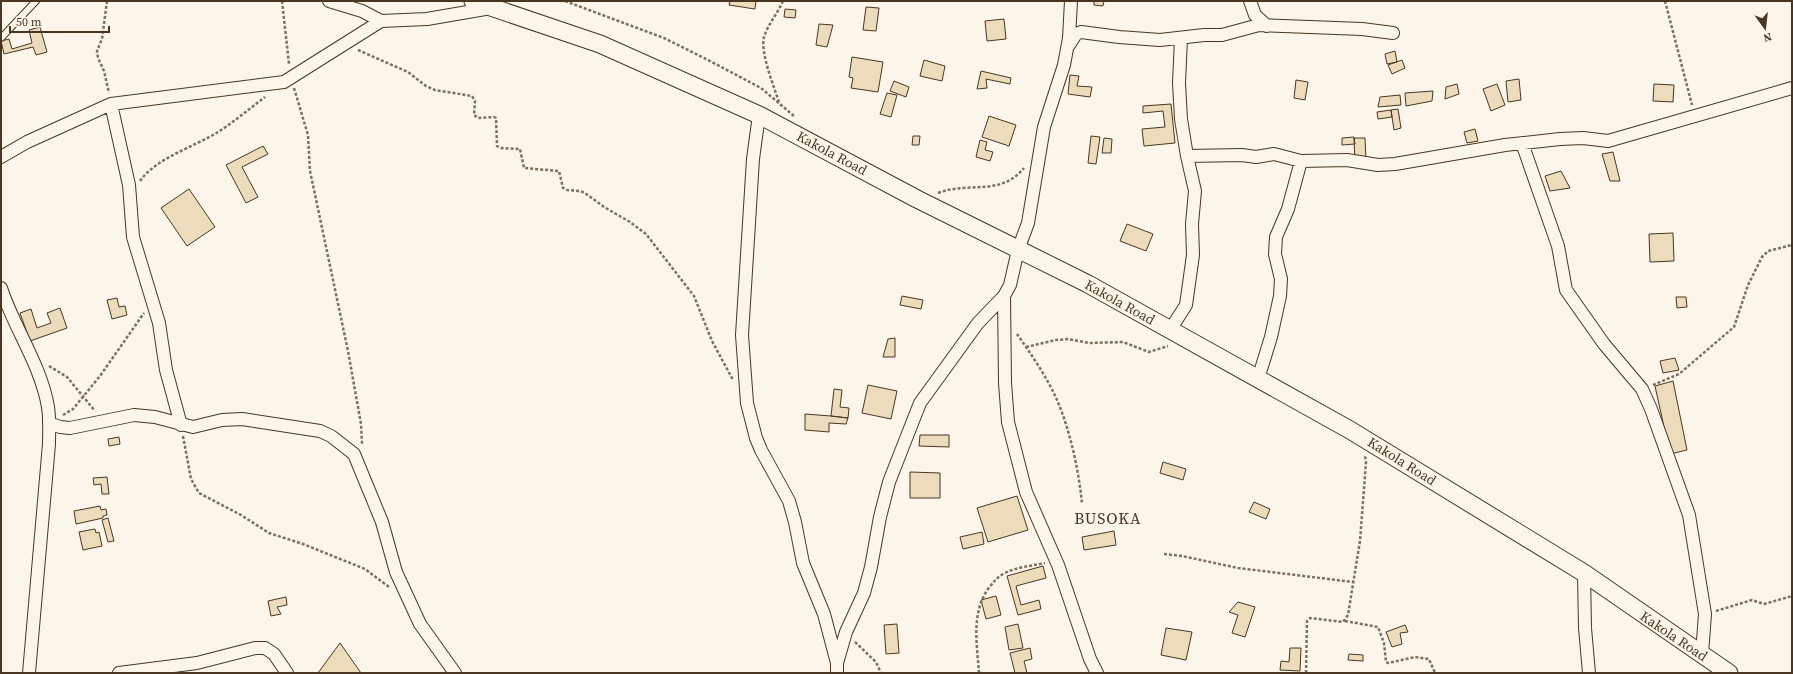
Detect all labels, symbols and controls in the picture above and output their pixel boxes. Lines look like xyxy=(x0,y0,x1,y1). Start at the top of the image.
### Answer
scale bar xyxy=(10,8,109,34)
north arrow xyxy=(1745,8,1785,48)
text: 50 m xyxy=(16,14,42,30)
text: N xyxy=(1762,29,1773,45)
street label: Kakola Road xyxy=(793,126,871,180)
street label: Kakola Road xyxy=(1081,274,1159,330)
street label: Kakola Road xyxy=(1364,432,1440,490)
district label: BUSOKA xyxy=(1074,507,1142,529)
street label: Kakola Road xyxy=(1636,606,1712,666)

